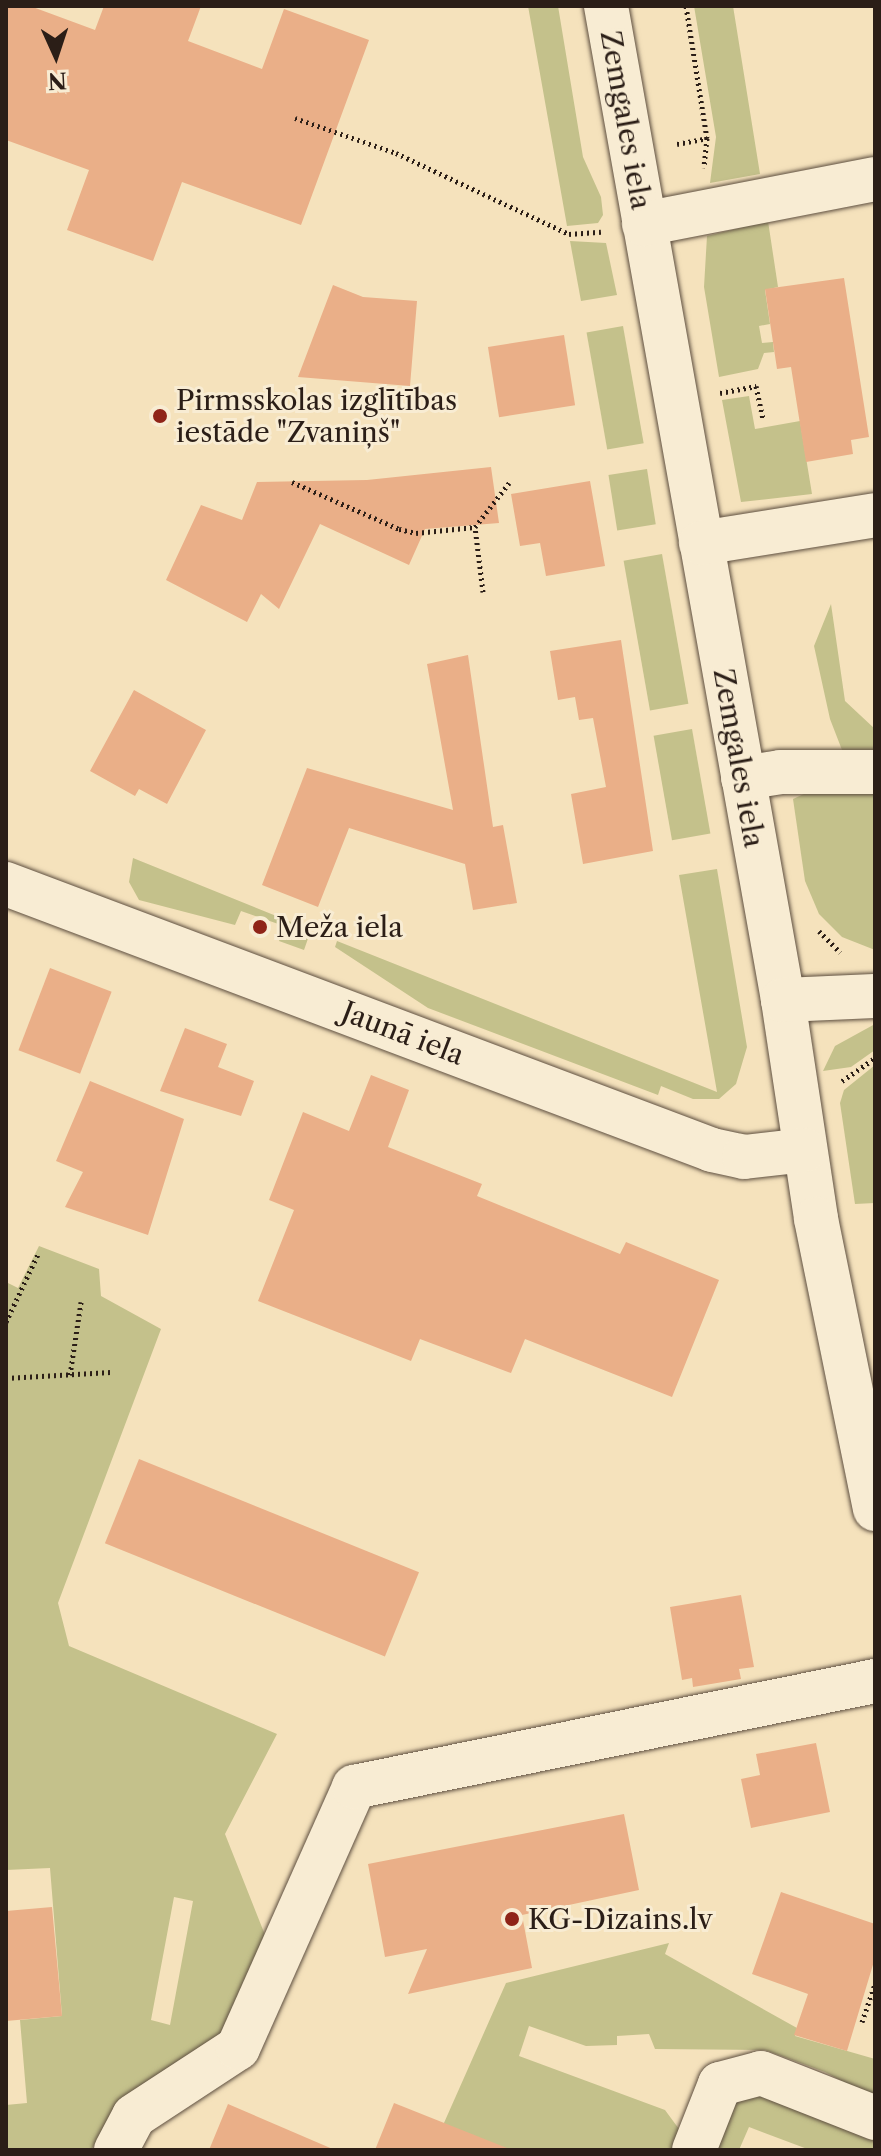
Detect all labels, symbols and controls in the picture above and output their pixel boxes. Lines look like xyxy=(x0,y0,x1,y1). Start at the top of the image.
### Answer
north arrow xyxy=(16,16,96,96)
street label: Zemgales iela xyxy=(594,28,658,212)
text: N xyxy=(47,66,68,94)
place label: Pirmsskolas izglītības iestāde "Zvaniņš" xyxy=(176,383,457,449)
marker: Pirmsskolas izglītības iestāde "Zvaniņš" xyxy=(151,407,169,425)
street label: Zemgales iela xyxy=(707,666,771,850)
place label: Meža iela xyxy=(276,910,403,944)
marker: Meža iela xyxy=(251,918,269,936)
street label: Jaunā iela xyxy=(337,994,469,1072)
place label: KG-Dizains.lv xyxy=(528,1902,713,1936)
marker: KG-Dizains.lv xyxy=(503,1910,521,1928)

